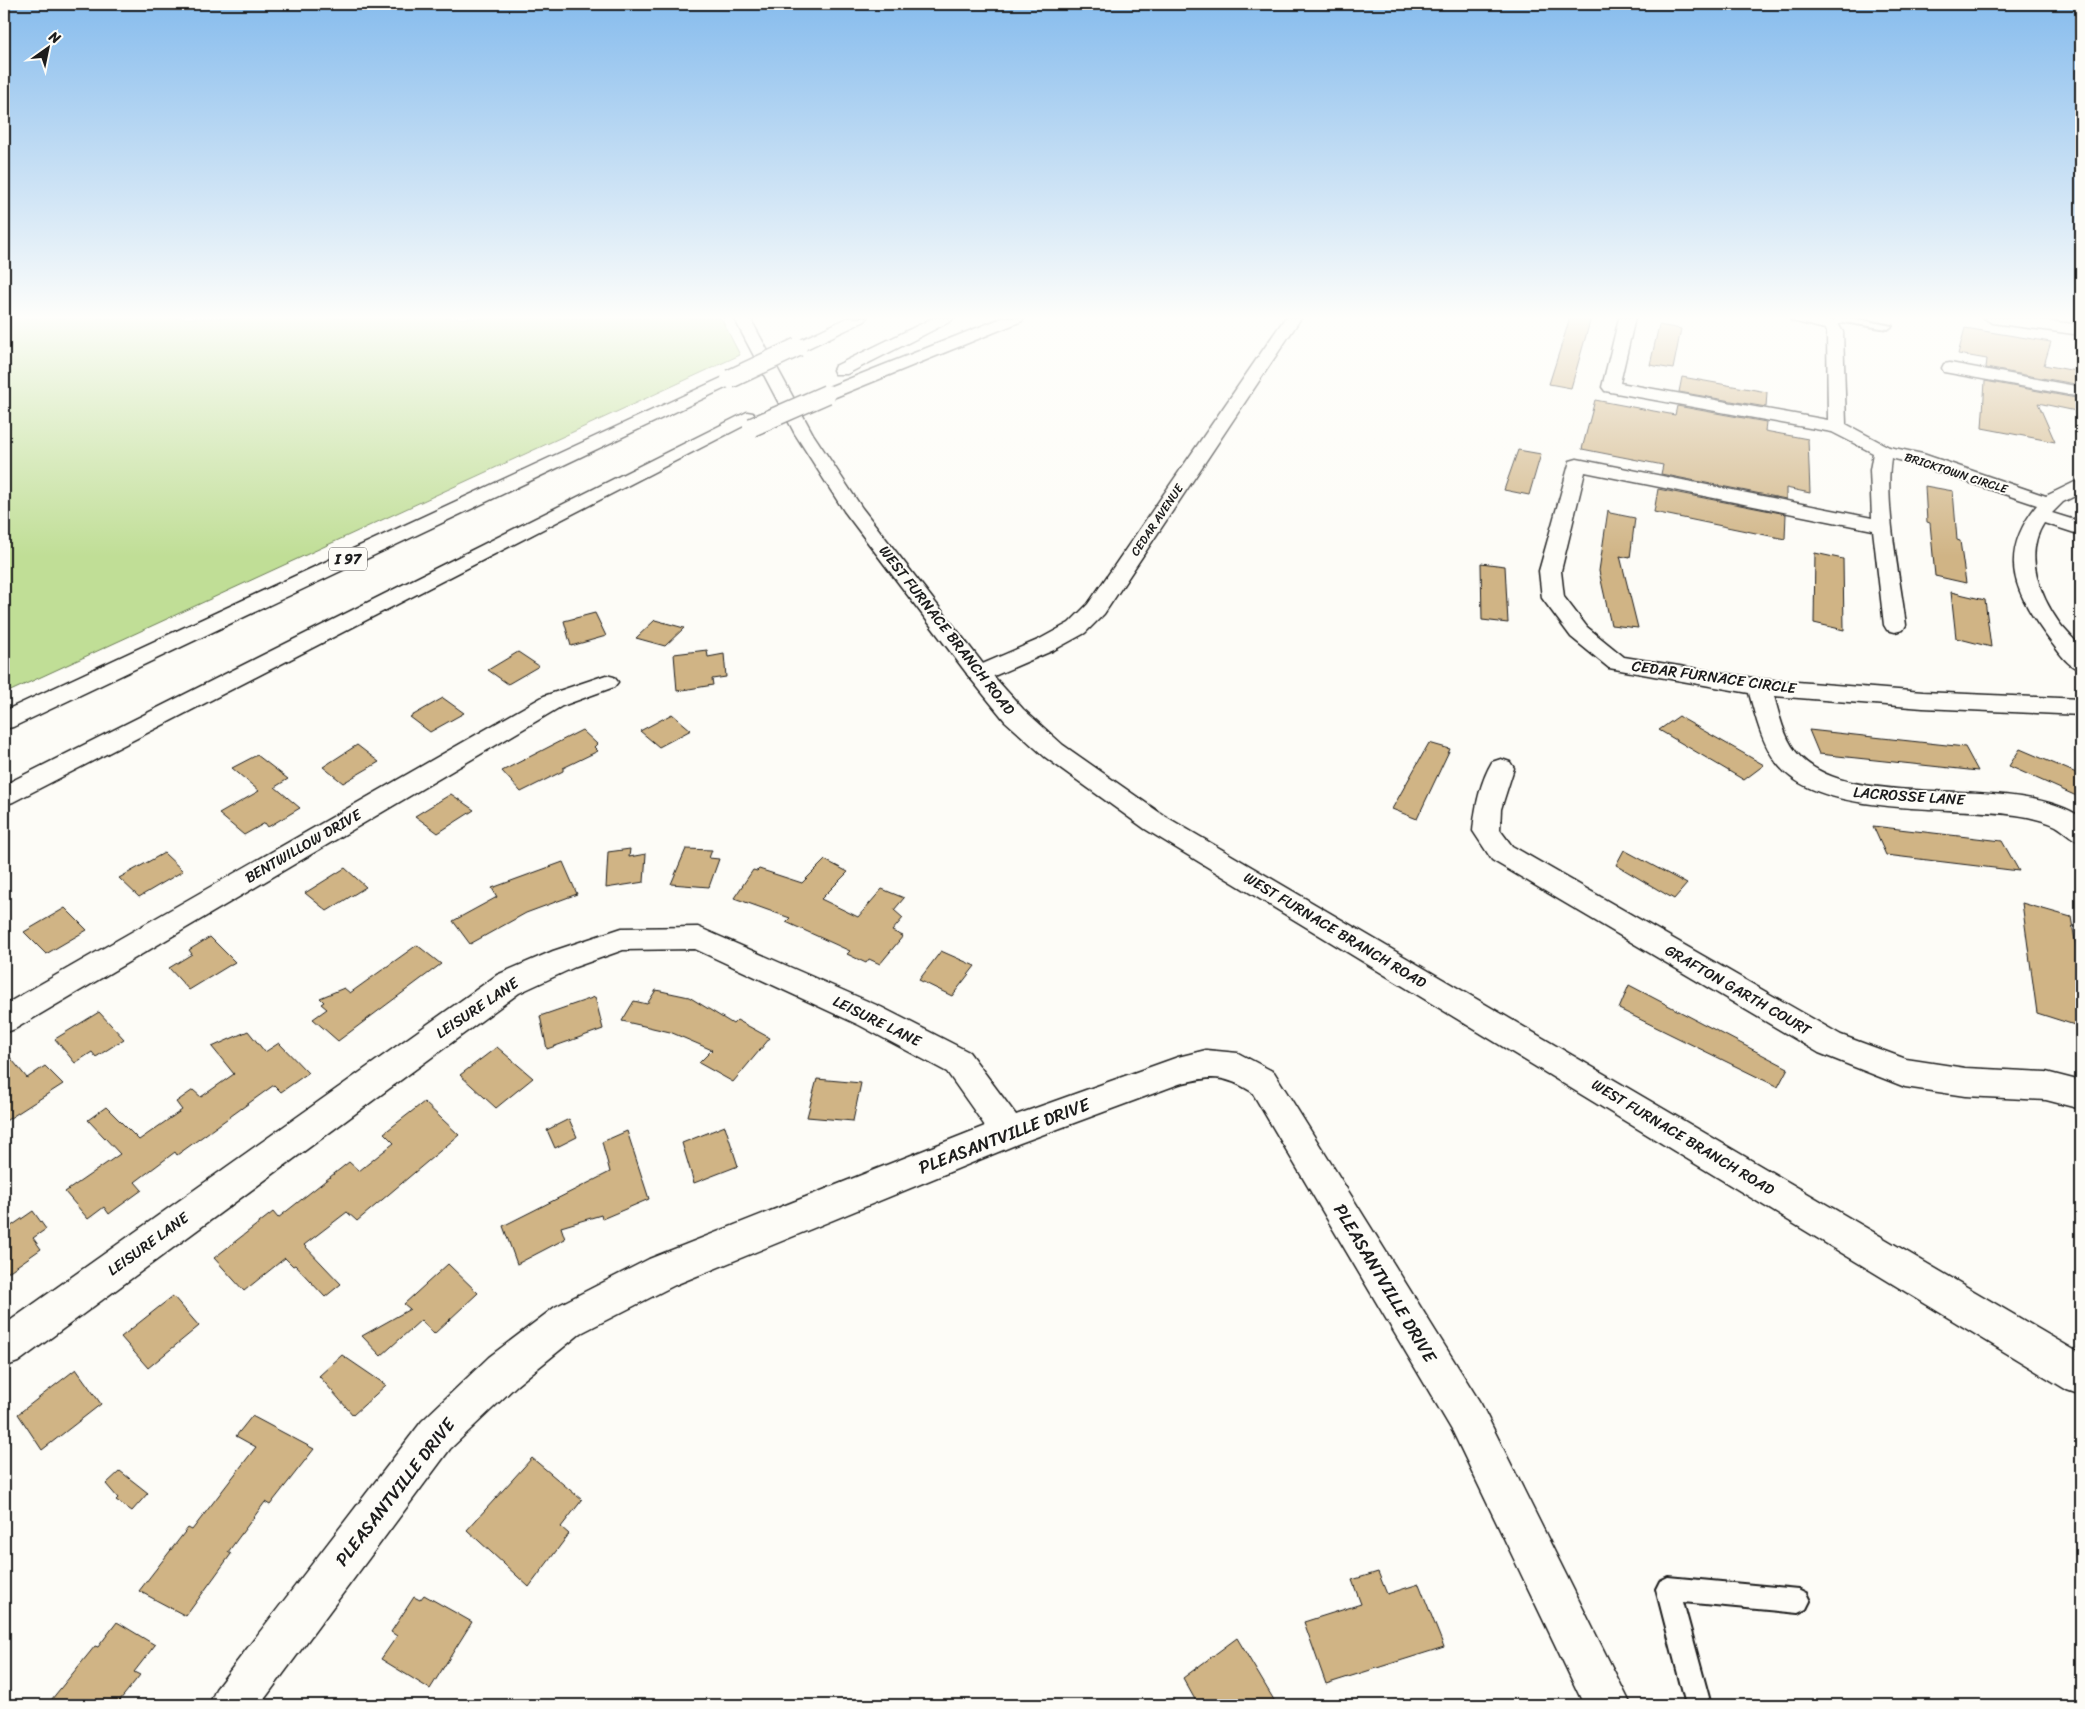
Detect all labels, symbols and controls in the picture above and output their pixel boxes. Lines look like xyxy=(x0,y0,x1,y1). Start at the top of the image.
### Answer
north arrow xyxy=(22,22,72,72)
text: N xyxy=(43,24,66,51)
street label: BRICKTOWN CIRCLE xyxy=(1902,446,2012,500)
street label: CEDAR AVENUE xyxy=(1125,478,1190,561)
street label: WEST FURNACE BRANCH ROAD xyxy=(872,539,1022,721)
road number: I 97 xyxy=(329,548,367,570)
street label: CEDAR FURNACE CIRCLE xyxy=(1630,653,1799,702)
street label: LACROSSE LANE xyxy=(1853,779,1967,813)
street label: BENTWILLOW DRIVE xyxy=(240,801,368,890)
street label: WEST FURNACE BRANCH ROAD xyxy=(1238,865,1432,995)
street label: GRAFTON GARTH COURT xyxy=(1660,937,1817,1043)
street label: LEISURE LANE xyxy=(430,970,525,1045)
street label: LEISURE LANE xyxy=(828,988,927,1054)
street label: WEST FURNACE BRANCH ROAD xyxy=(1586,1072,1780,1202)
street label: PLEASANTVILLE DRIVE xyxy=(914,1088,1095,1183)
street label: PLEASANTVILLE DRIVE xyxy=(1325,1197,1446,1370)
street label: LEISURE LANE xyxy=(102,1204,196,1283)
street label: PLEASANTVILLE DRIVE xyxy=(327,1410,464,1573)

